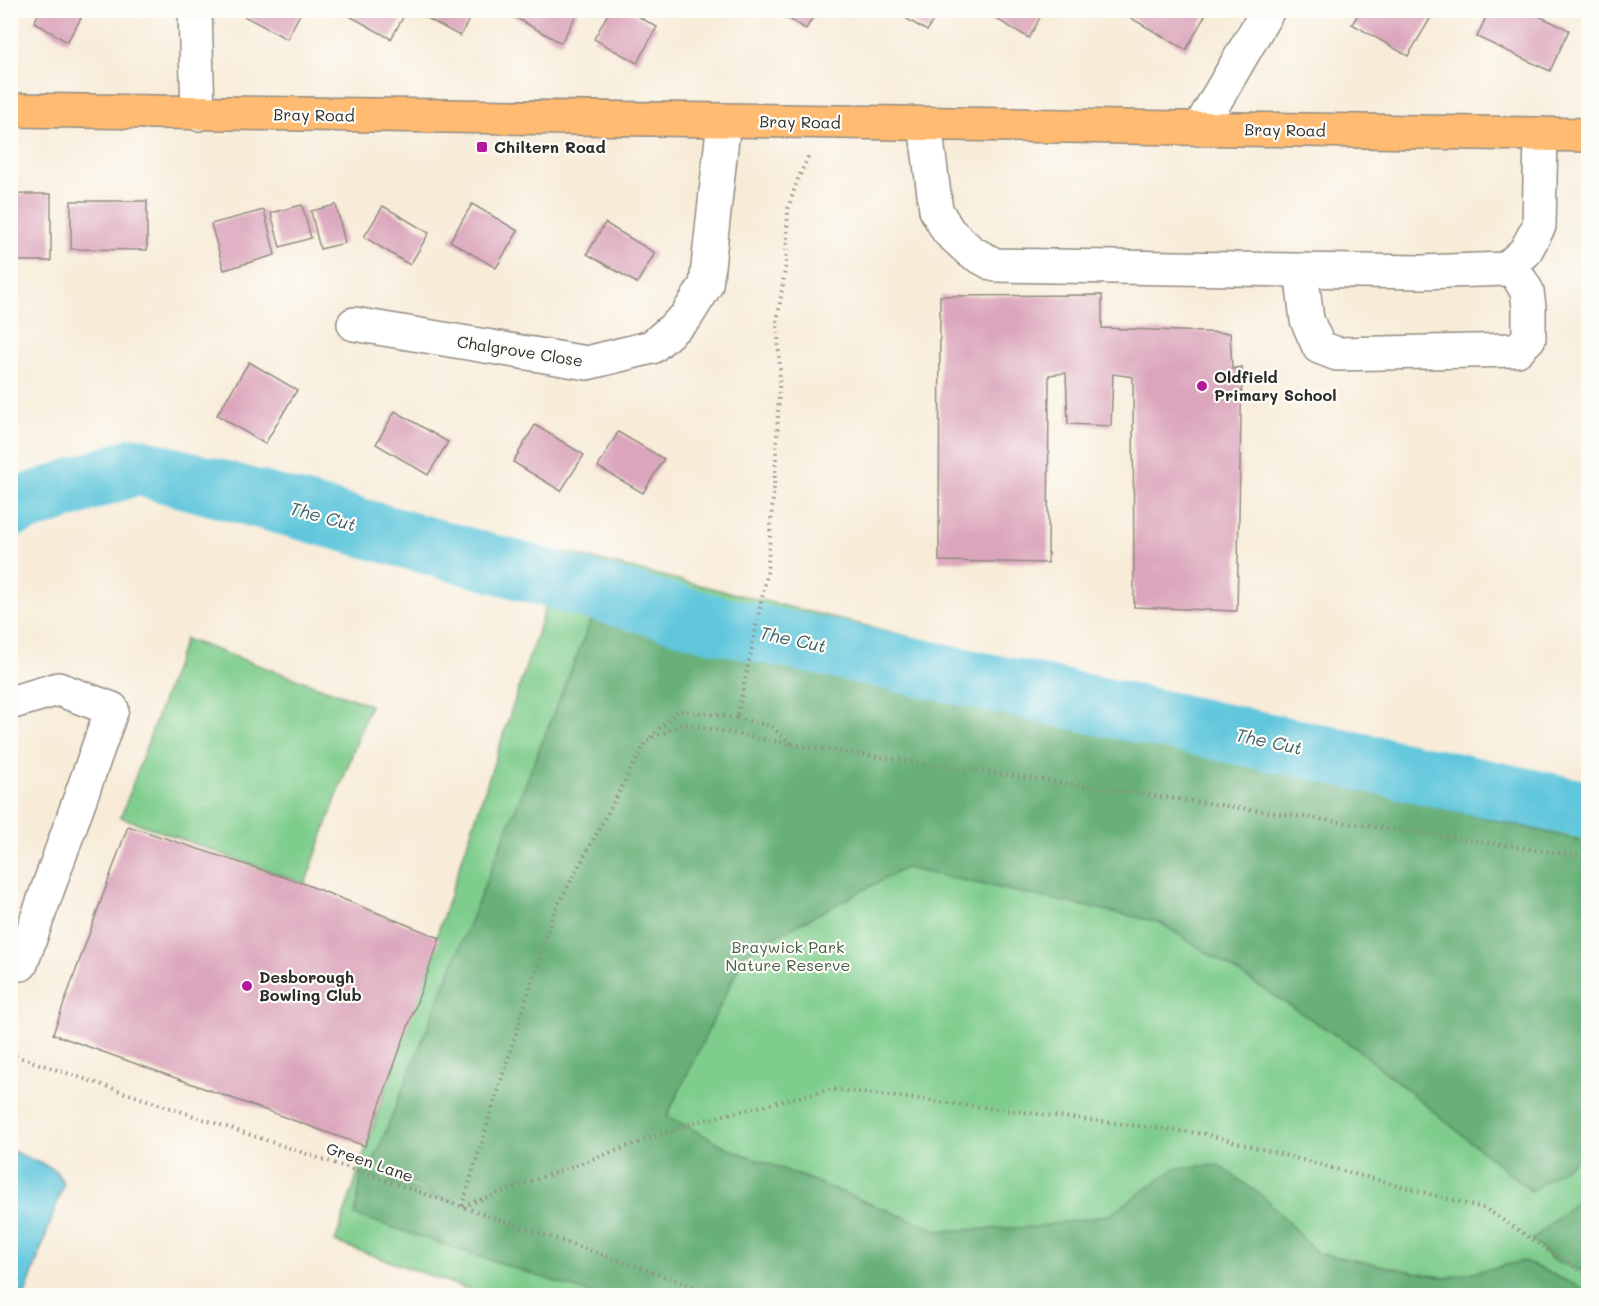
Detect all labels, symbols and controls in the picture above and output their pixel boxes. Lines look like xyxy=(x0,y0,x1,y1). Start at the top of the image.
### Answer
street label: Bray Road xyxy=(273,103,355,126)
street label: Bray Road xyxy=(759,110,841,133)
street label: Bray Road xyxy=(1244,118,1326,141)
place label: Chiltern Road xyxy=(494,136,606,157)
marker: Chiltern Road xyxy=(475,140,489,154)
street label: Chalgrove Close xyxy=(456,330,585,371)
place label: Oldfield Primary School xyxy=(1214,366,1337,405)
marker: Oldfield Primary School xyxy=(1195,379,1209,393)
water label: The Cut xyxy=(287,496,359,536)
water label: The Cut xyxy=(758,620,829,658)
water label: The Cut xyxy=(1234,722,1305,760)
park label: Braywick Park Nature Reserve xyxy=(726,936,850,975)
place label: Desborough Bowling Club xyxy=(259,966,362,1005)
marker: Desborough Bowling Club xyxy=(240,979,254,993)
street label: Green Lane xyxy=(324,1137,417,1186)

